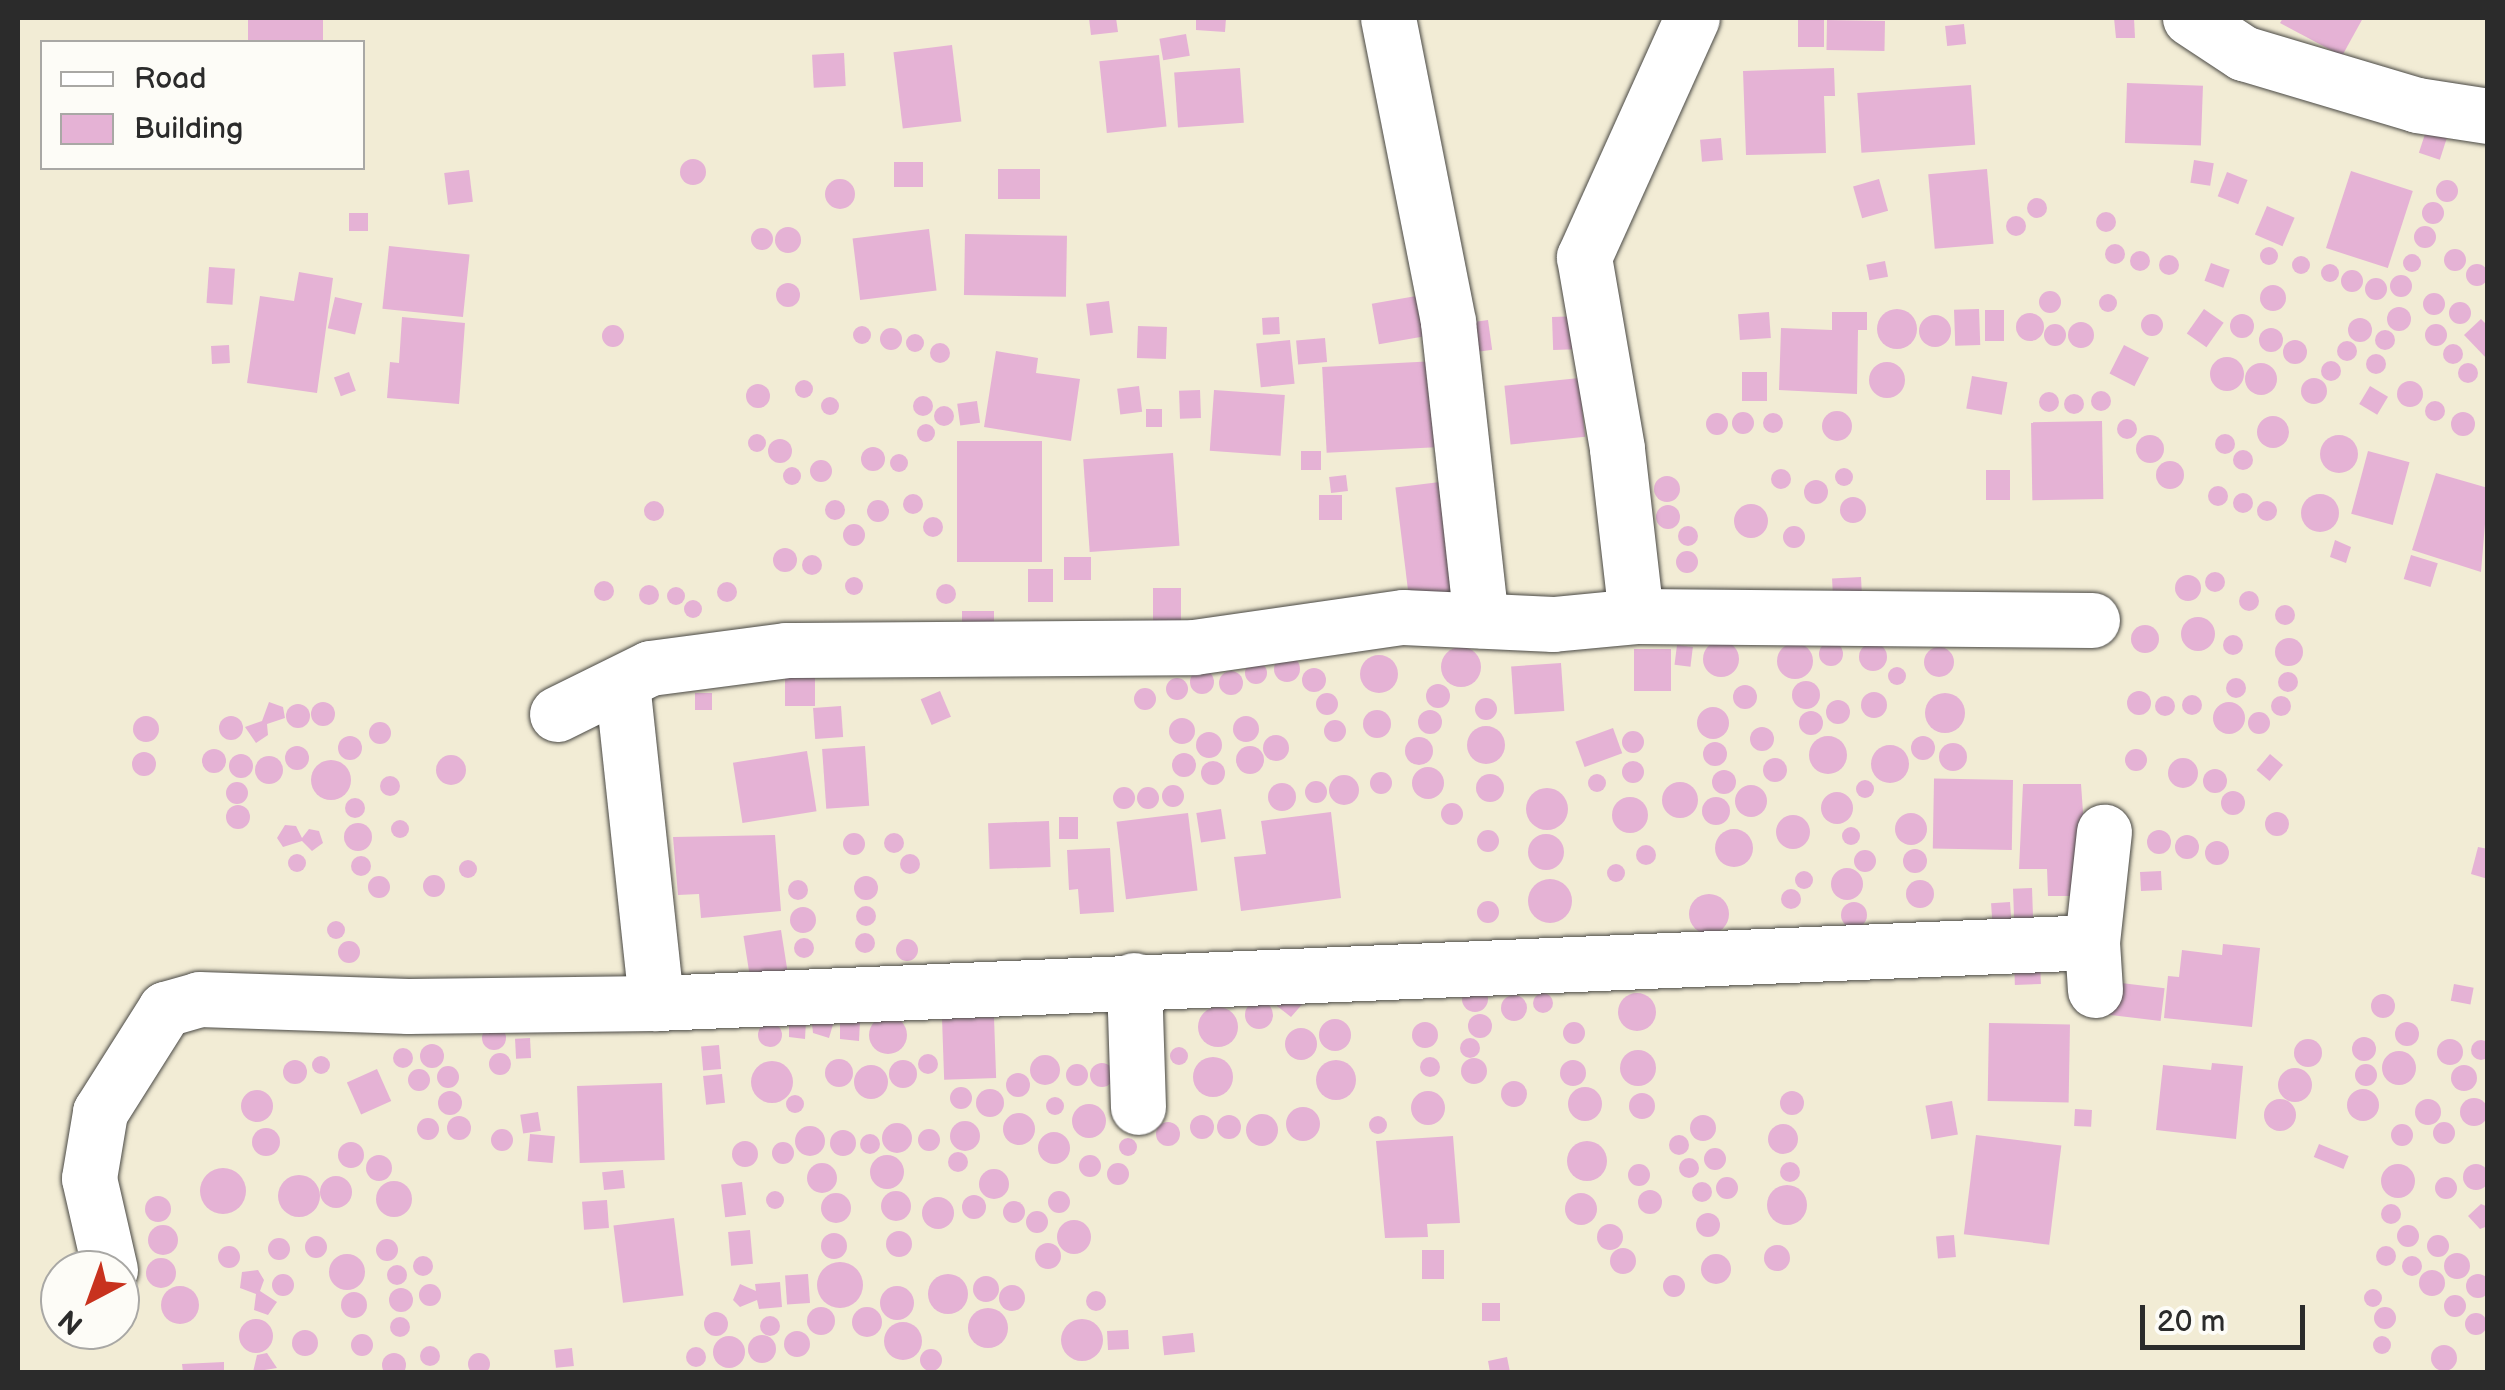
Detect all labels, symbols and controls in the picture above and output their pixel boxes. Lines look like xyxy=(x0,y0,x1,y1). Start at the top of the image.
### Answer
legend xyxy=(40,40,365,170)
text: Road xyxy=(134,61,207,97)
text: Building xyxy=(134,111,243,147)
north arrow xyxy=(40,1250,140,1350)
scale bar xyxy=(2145,1285,2310,1347)
text: N xyxy=(53,1302,90,1341)
text: 20 m xyxy=(2157,1304,2225,1340)

